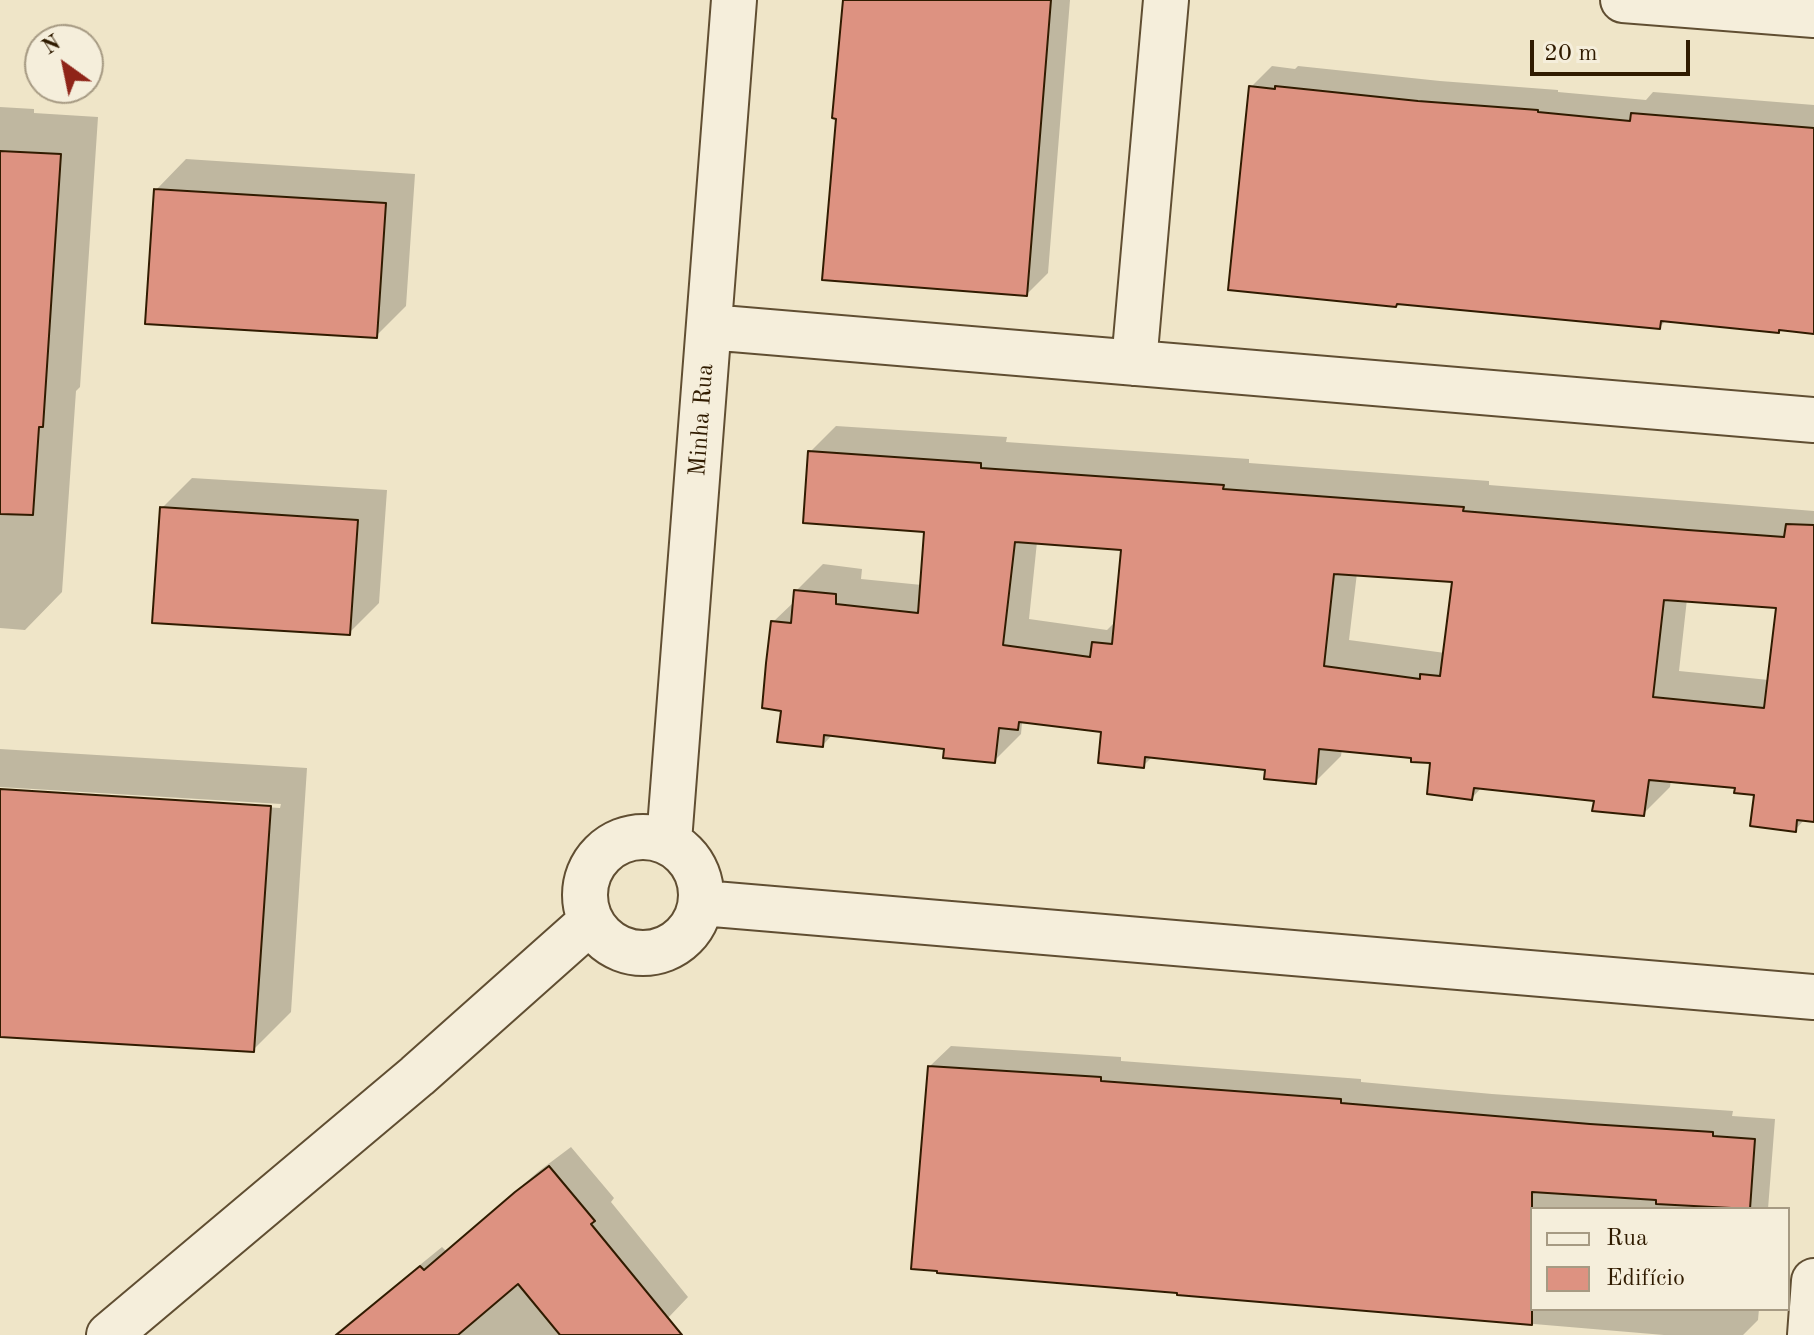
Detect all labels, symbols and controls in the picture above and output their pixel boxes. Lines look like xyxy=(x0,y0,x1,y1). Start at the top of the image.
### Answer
north arrow xyxy=(24,24,104,104)
scale bar xyxy=(1534,24,1694,74)
text: N xyxy=(39,32,65,59)
text: 20 m xyxy=(1544,42,1598,66)
street label: Minha Rua xyxy=(684,363,720,477)
legend xyxy=(1530,1207,1790,1311)
text: Rua xyxy=(1606,1227,1648,1251)
text: Edifício xyxy=(1606,1267,1685,1291)

